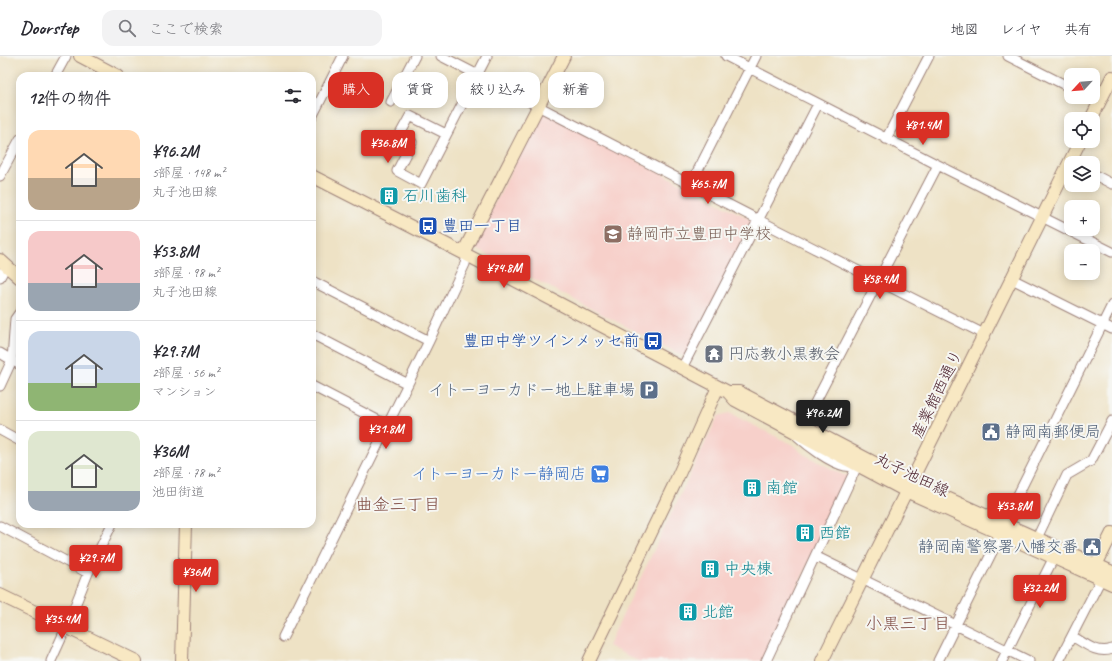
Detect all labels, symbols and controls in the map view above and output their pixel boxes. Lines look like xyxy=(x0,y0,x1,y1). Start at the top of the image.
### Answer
search box xyxy=(102,10,382,46)
text: Doorstep xyxy=(20,16,78,40)
icon: search xyxy=(116,17,138,39)
text: ここで検索 xyxy=(148,20,223,39)
text: 地図 xyxy=(951,21,979,38)
text: レイヤ xyxy=(1001,21,1042,38)
text: 共有 xyxy=(1064,21,1092,38)
north arrow xyxy=(1064,68,1100,104)
map controls xyxy=(1064,68,1100,280)
chip: 購入 xyxy=(328,72,384,108)
chip: 賃貸 xyxy=(392,72,448,108)
chip: 絞り込み xyxy=(456,72,540,108)
chip: 新着 xyxy=(548,72,604,108)
icon: filters xyxy=(282,85,304,107)
text: 12件の物件 xyxy=(28,88,111,109)
pin: ¥81.4M xyxy=(890,112,956,146)
button: locate xyxy=(1064,112,1100,148)
text: ¥81.4M xyxy=(905,117,941,133)
pin: ¥36.8M xyxy=(355,130,421,164)
text: ¥36.8M xyxy=(370,135,406,151)
text: ¥96.2M xyxy=(152,141,199,162)
icon: home xyxy=(60,146,108,194)
button: layers xyxy=(1064,156,1100,192)
text: 5部屋 · 148 m² xyxy=(152,165,225,181)
pin: ¥65.7M xyxy=(675,171,741,205)
text: ¥65.7M xyxy=(690,176,726,192)
text: 丸子池田線 xyxy=(152,184,217,200)
building icon: 石川歯科 xyxy=(378,185,400,207)
place label: 石川歯科 xyxy=(403,186,467,206)
button: + xyxy=(1064,200,1100,236)
bus stop icon: 豊田一丁目 xyxy=(417,215,439,237)
place label: 豊田一丁目 xyxy=(442,216,522,236)
school or university icon: 静岡市立豊田中学校 xyxy=(602,223,624,245)
place label: 静岡市立豊田中学校 xyxy=(627,224,771,244)
text: ¥53.8M xyxy=(152,241,198,262)
button: − xyxy=(1064,244,1100,280)
icon: home xyxy=(60,247,108,295)
pin: ¥74.8M xyxy=(471,255,537,289)
text: ¥74.8M xyxy=(486,260,522,276)
text: 3部屋 · 98 m² xyxy=(152,265,219,281)
pin: ¥58.4M xyxy=(847,266,913,300)
text: ¥58.4M xyxy=(862,271,898,287)
text: 丸子池田線 xyxy=(152,284,217,300)
bus stop icon: 豊田中学ツインメッセ前 xyxy=(642,330,664,352)
place label: 豊田中学ツインメッセ前 xyxy=(463,331,639,351)
text: ¥29.7M xyxy=(152,341,198,362)
temple icon: 円応教小黒教会 xyxy=(703,343,725,365)
place label: 円応教小黒教会 xyxy=(728,344,840,364)
street label: 産業館西通り xyxy=(907,346,967,442)
icon: home xyxy=(60,347,108,395)
text: 2部屋 · 56 m² xyxy=(152,365,219,381)
parking icon: イトーヨーカドー地上駐車場 xyxy=(638,379,660,401)
place label: イトーヨーカドー地上駐車場 xyxy=(428,380,635,400)
text: マンション xyxy=(152,384,216,400)
pin: ¥96.2M xyxy=(790,400,856,434)
text: ¥96.2M xyxy=(805,405,841,421)
pin: ¥31.8M xyxy=(353,416,419,450)
text: ¥31.8M xyxy=(368,421,404,437)
public building icon: 静岡南郵便局 xyxy=(980,421,1002,443)
place label: 静岡南郵便局 xyxy=(1005,422,1101,442)
text: ¥36M xyxy=(152,441,188,462)
icon: home xyxy=(60,447,108,495)
street label: 丸子池田線 xyxy=(872,448,952,502)
supermarket icon: イトーヨーカドー静岡店 xyxy=(589,463,611,485)
place label: イトーヨーカドー静岡店 xyxy=(411,464,586,484)
text: 2部屋 · 78 m² xyxy=(152,465,219,481)
building icon: 南館 xyxy=(741,477,763,499)
place label: 南館 xyxy=(766,478,798,498)
text: 池田街道 xyxy=(152,484,204,500)
pin: ¥53.8M xyxy=(981,493,1047,527)
district label: 曲金三丁目 xyxy=(356,494,441,515)
text: ¥53.8M xyxy=(996,498,1032,514)
building icon: 西館 xyxy=(794,522,816,544)
place label: 西館 xyxy=(819,523,851,543)
public building icon: 静岡南警察署八幡交番 xyxy=(1081,536,1103,558)
place label: 静岡南警察署八幡交番 xyxy=(918,537,1078,557)
pin: ¥29.7M xyxy=(63,545,129,579)
text: ¥29.7M xyxy=(78,550,114,566)
building icon: 中央棟 xyxy=(699,558,721,580)
pin: ¥36M xyxy=(172,559,220,593)
place label: 中央棟 xyxy=(724,559,772,579)
text: ¥36M xyxy=(182,564,210,580)
pin: ¥32.2M xyxy=(1007,575,1073,609)
text: ¥32.2M xyxy=(1022,580,1058,596)
building icon: 北館 xyxy=(677,601,699,623)
place label: 北館 xyxy=(702,602,734,622)
pin: ¥35.4M xyxy=(29,606,95,640)
text: ¥35.4M xyxy=(44,611,80,627)
district label: 小黒三丁目 xyxy=(866,613,951,634)

